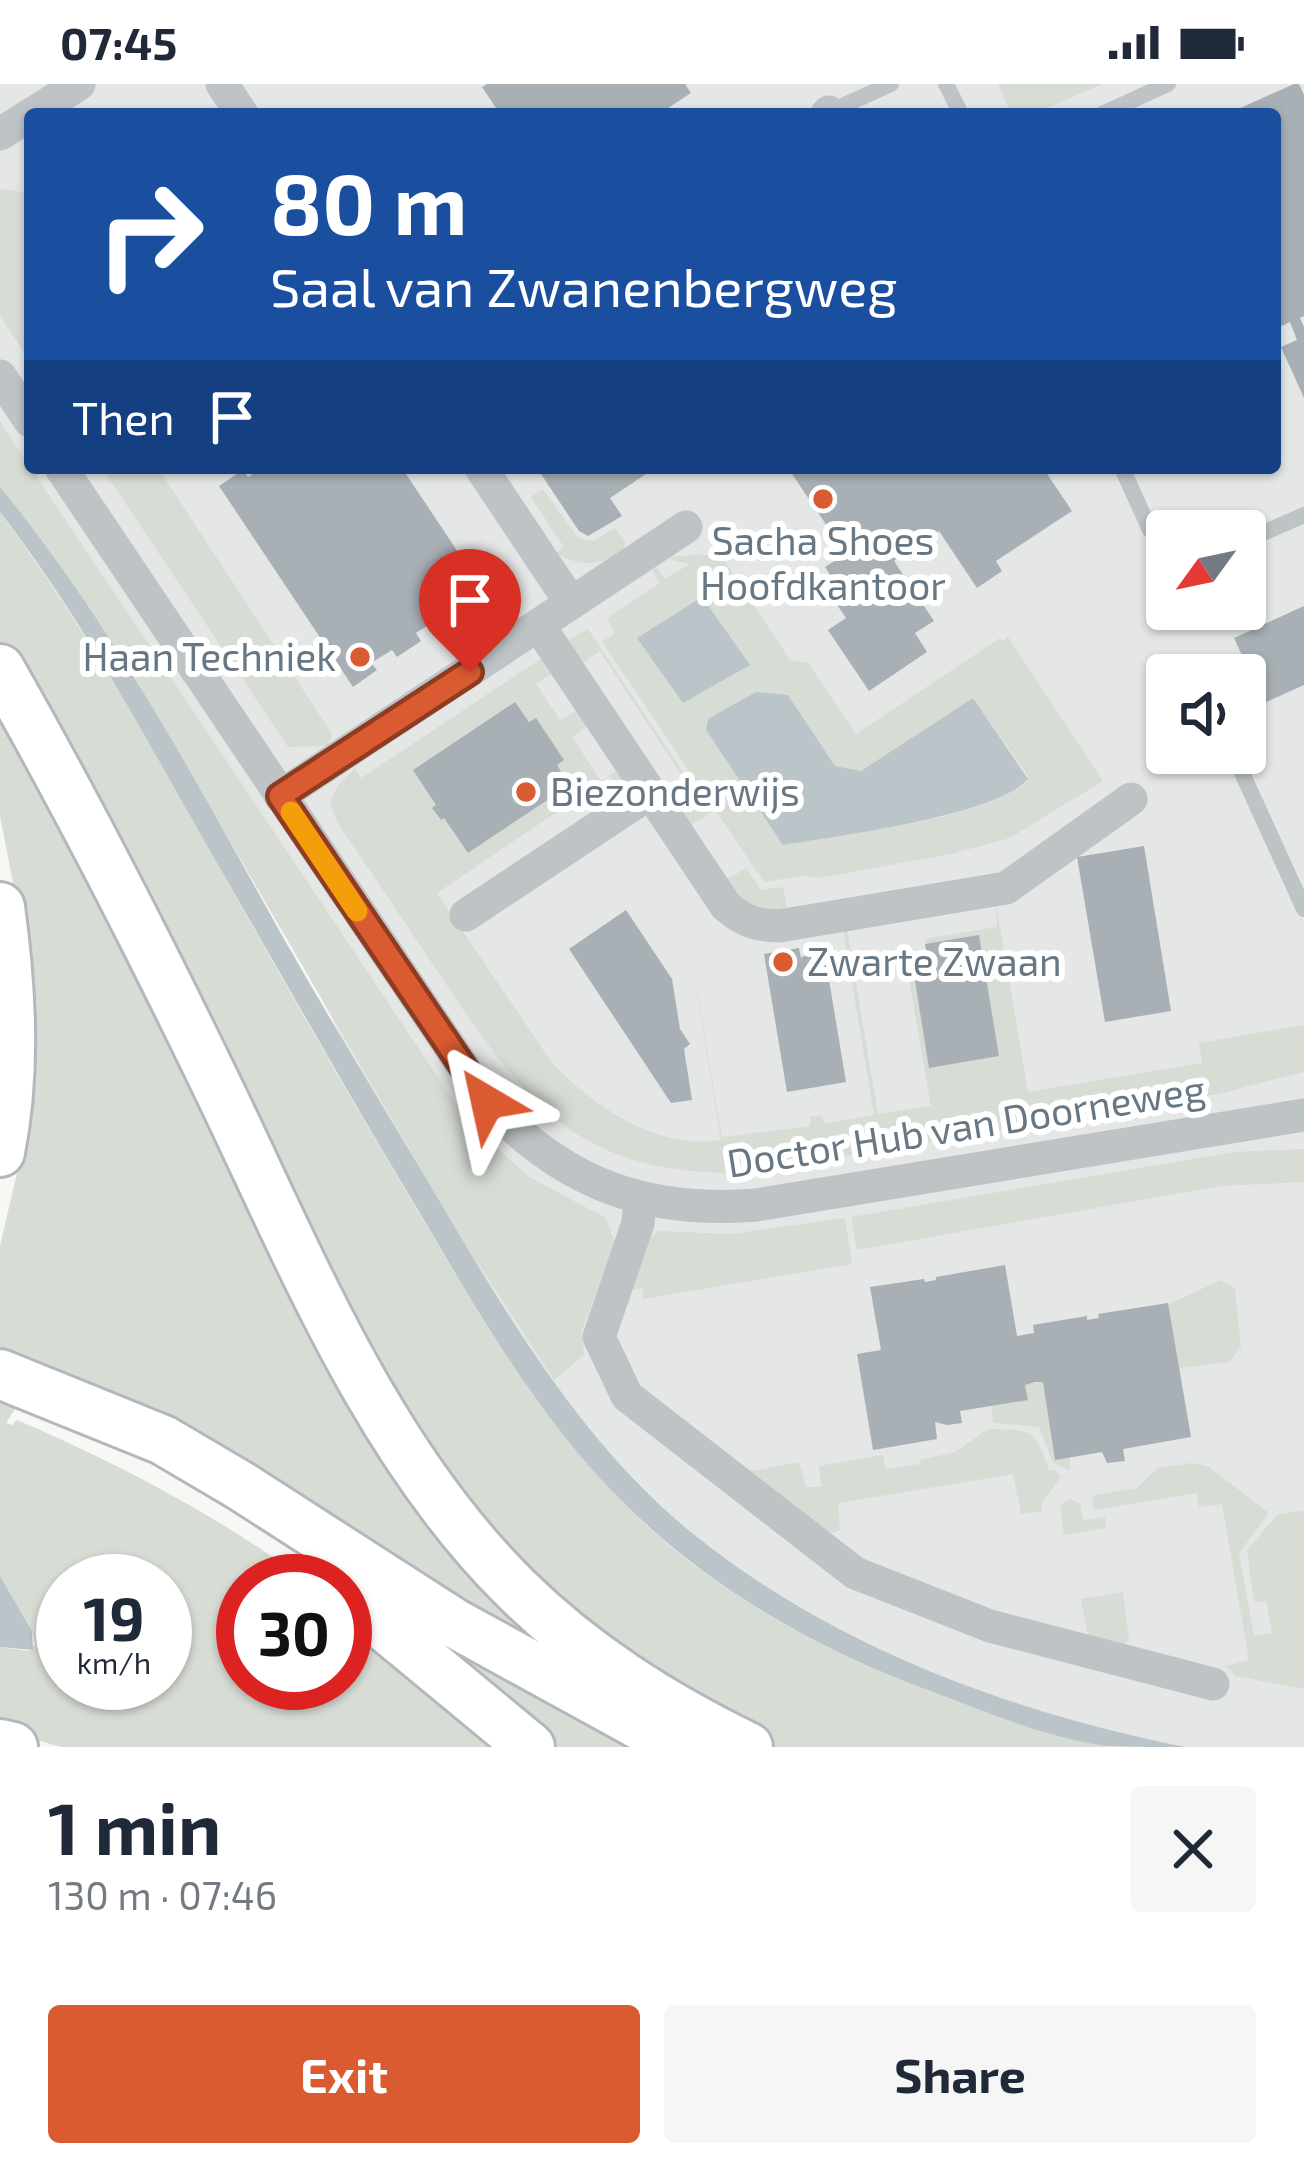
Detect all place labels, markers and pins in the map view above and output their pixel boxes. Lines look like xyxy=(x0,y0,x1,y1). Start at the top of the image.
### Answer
marker: Sacha Shoes Hoofdkantoor xyxy=(810,486,836,512)
place label: Sacha Shoes Hoofdkantoor xyxy=(700,516,946,608)
pin xyxy=(419,549,521,672)
place label: Haan Techniek xyxy=(83,632,336,679)
marker: Haan Techniek xyxy=(347,644,373,670)
place label: Biezonderwijs xyxy=(550,767,800,814)
marker: Biezonderwijs xyxy=(513,779,539,805)
place label: Zwarte Zwaan xyxy=(807,937,1062,984)
marker: Zwarte Zwaan xyxy=(770,949,796,975)

